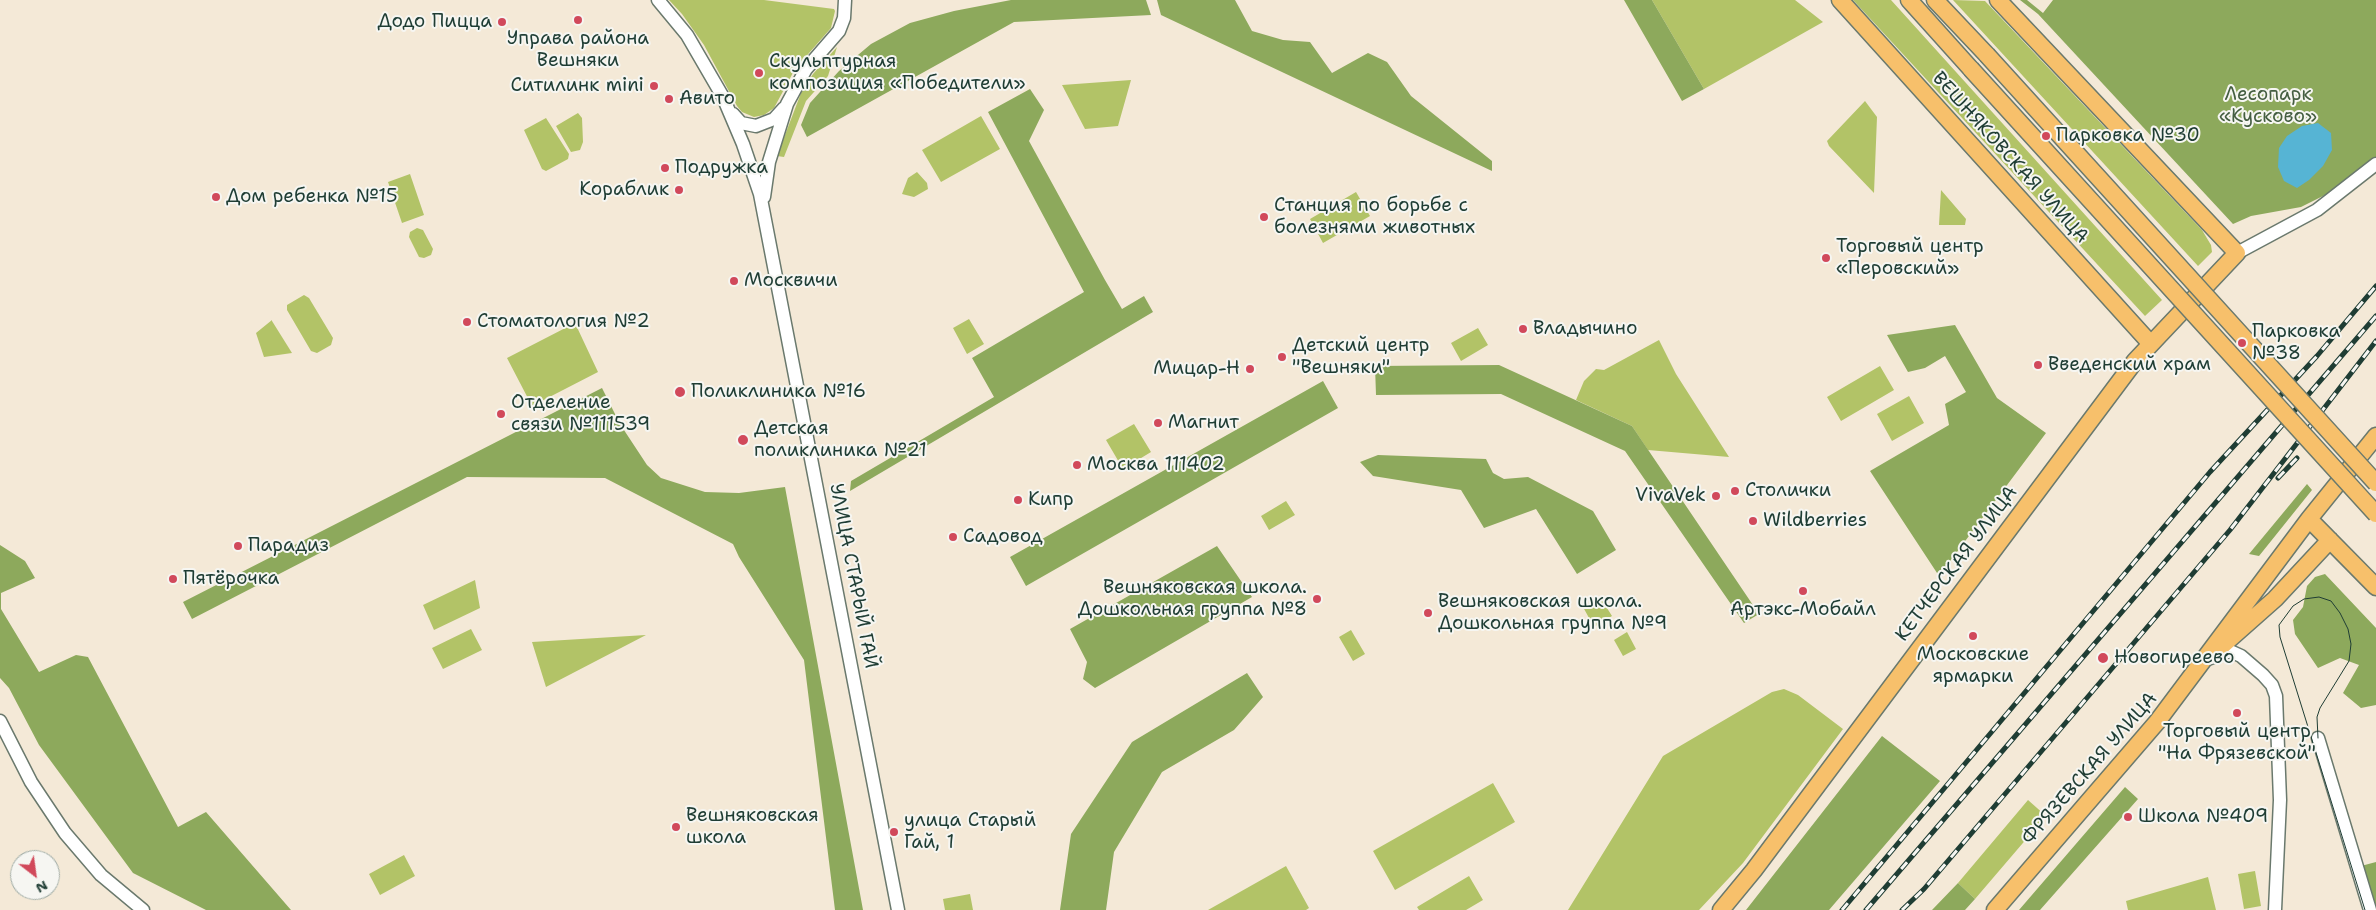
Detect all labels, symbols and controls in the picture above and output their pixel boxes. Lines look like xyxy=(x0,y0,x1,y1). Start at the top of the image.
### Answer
place label: Додо Пицца xyxy=(378,11,492,33)
marker: Управа района Вешняки xyxy=(572,14,584,26)
marker: Додо Пицца xyxy=(496,16,508,28)
place label: Управа района Вешняки xyxy=(507,28,649,72)
place label: Скульптурная композиция «Победители» xyxy=(769,51,1026,95)
marker: Скульптурная композиция «Победители» xyxy=(753,67,765,79)
street label: ВЕШНЯКОВСКАЯ УЛИЦА xyxy=(1927,68,2093,248)
place label: Ситилинк mini xyxy=(511,75,644,97)
marker: Ситилинк mini xyxy=(648,80,660,92)
park label: Лесопарк «Кусково» xyxy=(2219,84,2317,128)
place label: Авито xyxy=(679,88,735,110)
marker: Авито xyxy=(663,93,675,105)
place label: Парковка №30 xyxy=(2056,125,2200,147)
marker: Парковка №30 xyxy=(2040,130,2052,142)
place label: Подружка xyxy=(675,157,768,179)
marker: Подружка xyxy=(659,162,671,174)
place label: Кораблик xyxy=(579,179,669,201)
marker: Кораблик xyxy=(673,184,685,196)
place label: Дом ребенка №15 xyxy=(226,186,398,208)
marker: Дом ребенка №15 xyxy=(210,191,222,203)
place label: Станция по борьбе с болезнями животных xyxy=(1274,195,1475,239)
marker: Станция по борьбе с болезнями животных xyxy=(1258,211,1270,223)
place label: Торговый центр «Перовский» xyxy=(1836,236,1984,280)
marker: Торговый центр «Перовский» xyxy=(1820,252,1832,264)
place label: Москвичи xyxy=(744,270,838,292)
marker: Москвичи xyxy=(728,275,740,287)
place label: Стоматология №2 xyxy=(477,311,650,333)
marker: Стоматология №2 xyxy=(461,316,473,328)
place label: Владычино xyxy=(1533,318,1637,340)
place label: Парковка №38 xyxy=(2252,321,2340,365)
marker: Владычино xyxy=(1517,323,1529,335)
place label: Детский центр "Вешняки" xyxy=(1292,335,1429,379)
marker: Парковка №38 xyxy=(2236,337,2248,349)
marker: Детский центр "Вешняки" xyxy=(1276,351,1288,363)
place label: Введенский храм xyxy=(2048,354,2211,376)
place label: Мицар-Н xyxy=(1153,358,1240,380)
marker: Введенский храм xyxy=(2032,359,2044,371)
marker: Мицар-Н xyxy=(1244,363,1256,375)
place label: Поликлиника №16 xyxy=(691,381,866,403)
marker: Поликлиника №16 xyxy=(673,385,687,399)
place label: Отделение связи №111539 xyxy=(511,392,650,436)
marker: Отделение связи №111539 xyxy=(495,408,507,420)
place label: Магнит xyxy=(1168,412,1239,434)
marker: Магнит xyxy=(1152,417,1164,429)
place label: Детская поликлиника №21 xyxy=(754,418,927,462)
marker: Детская поликлиника №21 xyxy=(736,433,750,447)
place label: Москва 111402 xyxy=(1087,454,1225,476)
marker: Москва 111402 xyxy=(1071,459,1083,471)
place label: Столички xyxy=(1745,480,1831,502)
street label: УЛИЦА СТАРЫЙ ГАЙ xyxy=(824,482,882,670)
street label: КЕТЧЕРСКАЯ УЛИЦА xyxy=(1891,482,2023,646)
place label: VivaVek xyxy=(1635,485,1706,507)
marker: Столички xyxy=(1729,485,1741,497)
place label: Кипр xyxy=(1028,489,1074,511)
marker: VivaVek xyxy=(1710,490,1722,502)
marker: Кипр xyxy=(1012,494,1024,506)
place label: Wildberries xyxy=(1763,510,1867,532)
marker: Wildberries xyxy=(1747,515,1759,527)
place label: Садовод xyxy=(963,526,1043,548)
marker: Садовод xyxy=(947,531,959,543)
place label: Парадиз xyxy=(248,535,329,557)
marker: Парадиз xyxy=(232,540,244,552)
place label: Пятёрочка xyxy=(183,568,279,590)
marker: Пятёрочка xyxy=(167,573,179,585)
place label: Вешняковская школа. Дошкольная группа №8 xyxy=(1078,577,1307,621)
marker: Артэкс-Мобайл xyxy=(1797,585,1809,597)
place label: Вешняковская школа. Дошкольная группа №9 xyxy=(1438,591,1667,635)
marker: Вешняковская школа. Дошкольная группа №8 xyxy=(1311,593,1323,605)
place label: Артэкс-Мобайл xyxy=(1730,599,1876,621)
marker: Вешняковская школа. Дошкольная группа №9 xyxy=(1422,607,1434,619)
marker: Московские ярмарки xyxy=(1967,630,1979,642)
place label: Московские ярмарки xyxy=(1917,644,2029,688)
place label: Новогиреево xyxy=(2114,647,2235,669)
marker: Новогиреево xyxy=(2096,651,2110,665)
street label: ФРЯЗЕВСКАЯ УЛИЦА xyxy=(2018,688,2162,850)
marker: Торговый центр "На Фрязевской" xyxy=(2231,707,2243,719)
place label: Торговый центр "На Фрязевской" xyxy=(2158,721,2316,765)
place label: Вешняковская школа xyxy=(686,805,819,849)
place label: Школа №409 xyxy=(2138,806,2268,828)
place label: улица Старый Гай, 1 xyxy=(904,810,1036,854)
marker: Школа №409 xyxy=(2122,811,2134,823)
marker: Вешняковская школа xyxy=(670,821,682,833)
marker: улица Старый Гай, 1 xyxy=(888,826,900,838)
north arrow xyxy=(10,850,60,900)
text: N xyxy=(33,877,51,898)

